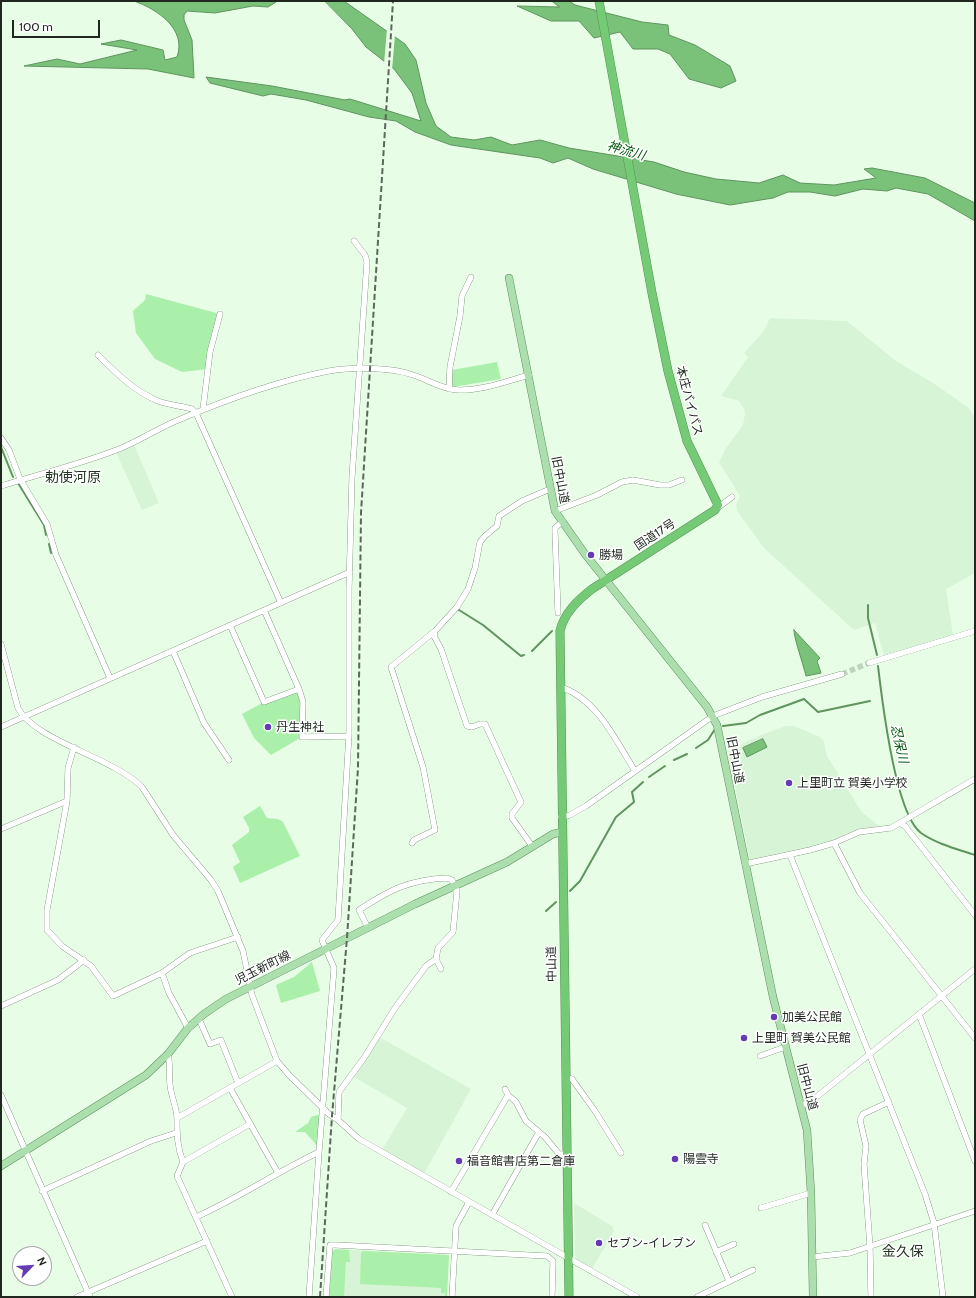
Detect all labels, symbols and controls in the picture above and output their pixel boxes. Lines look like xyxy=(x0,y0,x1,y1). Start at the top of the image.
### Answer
scale bar xyxy=(14,12,102,38)
text: 100 m xyxy=(19,19,53,34)
water label: 神流川 xyxy=(605,138,647,164)
street label: 本庄バイパス xyxy=(673,364,705,438)
street label: 旧中山道 xyxy=(548,455,572,505)
district label: 勅使河原 xyxy=(45,470,101,486)
street label: 国道17号 xyxy=(632,516,678,554)
place label: 勝場 xyxy=(599,548,623,562)
marker: 勝場 xyxy=(586,550,596,560)
place label: 丹生神社 xyxy=(276,720,324,734)
marker: 丹生神社 xyxy=(263,722,273,732)
water label: 忍保川 xyxy=(887,723,911,765)
street label: 旧中山道 xyxy=(723,735,747,785)
place label: 上里町立 賀美小学校 xyxy=(797,776,908,790)
marker: 上里町立 賀美小学校 xyxy=(784,778,794,788)
street label: 中山道 xyxy=(544,946,560,982)
street label: 児玉新町線 xyxy=(233,948,293,988)
place label: 加美公民館 xyxy=(782,1010,842,1024)
marker: 加美公民館 xyxy=(769,1012,779,1022)
place label: 上里町 賀美公民館 xyxy=(752,1031,851,1045)
marker: 上里町 賀美公民館 xyxy=(739,1033,749,1043)
street label: 旧中山道 xyxy=(794,1062,820,1112)
place label: 陽雲寺 xyxy=(683,1152,719,1166)
place label: 福音館書店第二倉庫 xyxy=(467,1154,575,1168)
marker: 陽雲寺 xyxy=(670,1154,680,1164)
marker: 福音館書店第二倉庫 xyxy=(454,1156,464,1166)
place label: セブン-イレブン xyxy=(607,1236,696,1250)
marker: セブン-イレブン xyxy=(594,1238,604,1248)
district label: 金久保 xyxy=(882,1244,924,1260)
north arrow xyxy=(12,1246,52,1286)
text: N xyxy=(34,1255,50,1268)

